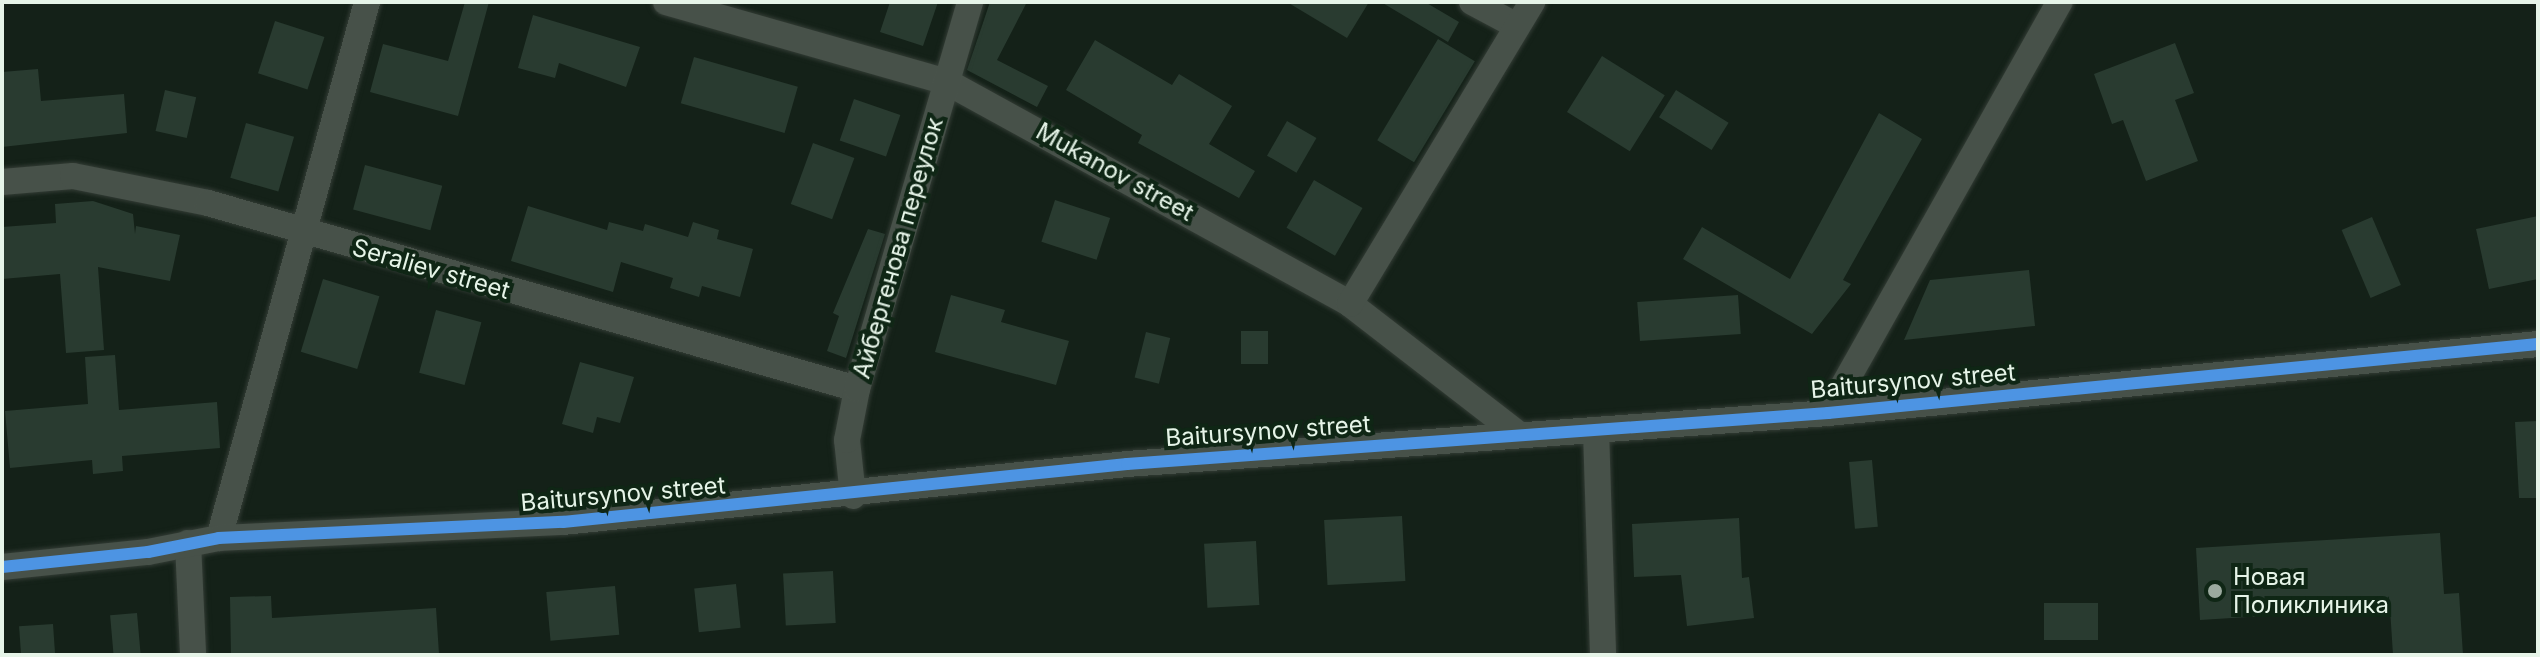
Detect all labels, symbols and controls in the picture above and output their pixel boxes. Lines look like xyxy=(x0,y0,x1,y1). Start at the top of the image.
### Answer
street label: Айбергенова переулок xyxy=(847,114,949,382)
street label: Mukanov street xyxy=(1031,117,1199,227)
street label: Seraliev street xyxy=(349,233,513,305)
street label: Baitursynov street xyxy=(1809,358,2017,404)
street label: Baitursynov street xyxy=(1164,409,1372,453)
street label: Baitursynov street xyxy=(519,471,727,517)
place label: Новая Поликлиника xyxy=(2233,563,2389,619)
marker: Новая Поликлиника xyxy=(2204,580,2226,602)

